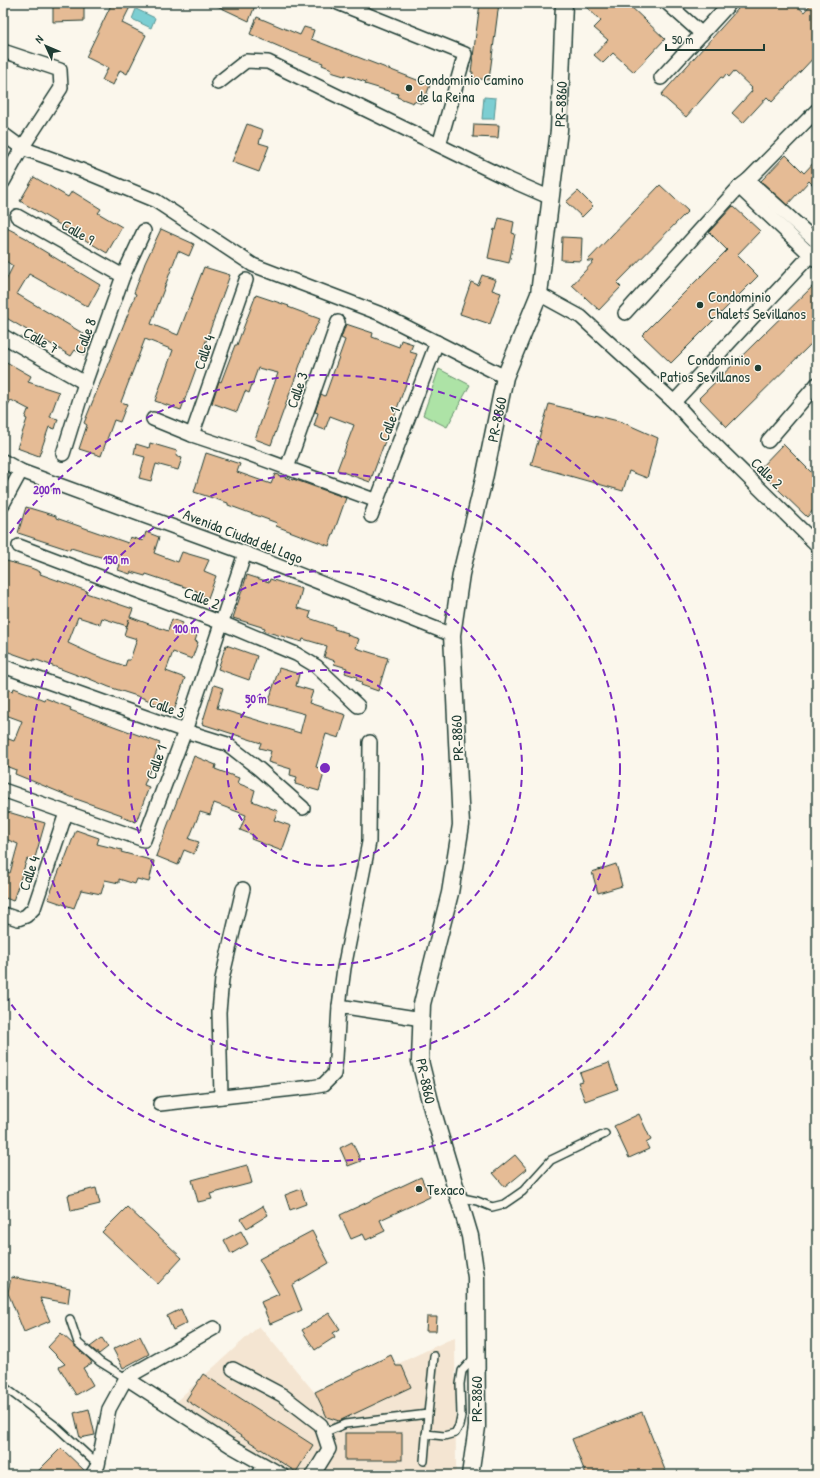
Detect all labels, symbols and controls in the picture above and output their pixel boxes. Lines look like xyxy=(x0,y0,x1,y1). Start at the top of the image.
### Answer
north arrow xyxy=(26,26,66,66)
scale bar xyxy=(666,26,764,52)
text: 50 m xyxy=(672,31,693,48)
text: N xyxy=(32,32,46,46)
place label: Condominio Camino de la Reina xyxy=(417,69,524,107)
street label: PR-8860 xyxy=(549,80,571,127)
marker: Condominio Camino de la Reina xyxy=(404,83,414,93)
street label: Calle 9 xyxy=(57,214,99,250)
place label: Condominio Chalets Sevillanos xyxy=(708,286,806,324)
marker: Condominio Chalets Sevillanos xyxy=(695,300,705,310)
street label: Calle 8 xyxy=(69,315,101,357)
street label: Calle 7 xyxy=(20,322,62,358)
street label: Calle 4 xyxy=(188,331,220,372)
place label: Condominio Patios Sevillanos xyxy=(660,349,750,387)
marker: Condominio Patios Sevillanos xyxy=(753,363,763,373)
street label: Calle 3 xyxy=(281,369,313,411)
street label: PR-8860 xyxy=(481,394,511,444)
street label: Calle 1 xyxy=(373,404,405,444)
street label: Calle 2 xyxy=(746,453,788,493)
text: 200 m xyxy=(33,481,61,498)
street label: Avenida Ciudad del Lago xyxy=(180,503,306,569)
text: 150 m xyxy=(103,551,129,568)
street label: Calle 2 xyxy=(181,582,223,614)
text: 100 m xyxy=(173,620,199,637)
text: 50 m xyxy=(245,690,267,707)
street label: Calle 3 xyxy=(146,691,188,723)
street label: PR-8860 xyxy=(445,714,469,761)
street label: Calle 1 xyxy=(140,742,172,782)
centre of rings xyxy=(318,761,332,775)
street label: Calle 4 xyxy=(13,852,45,893)
street label: PR-8860 xyxy=(411,1056,441,1106)
place label: Texaco xyxy=(427,1179,464,1200)
marker: Texaco xyxy=(414,1184,424,1194)
street label: PR-8860 xyxy=(466,1376,487,1422)

